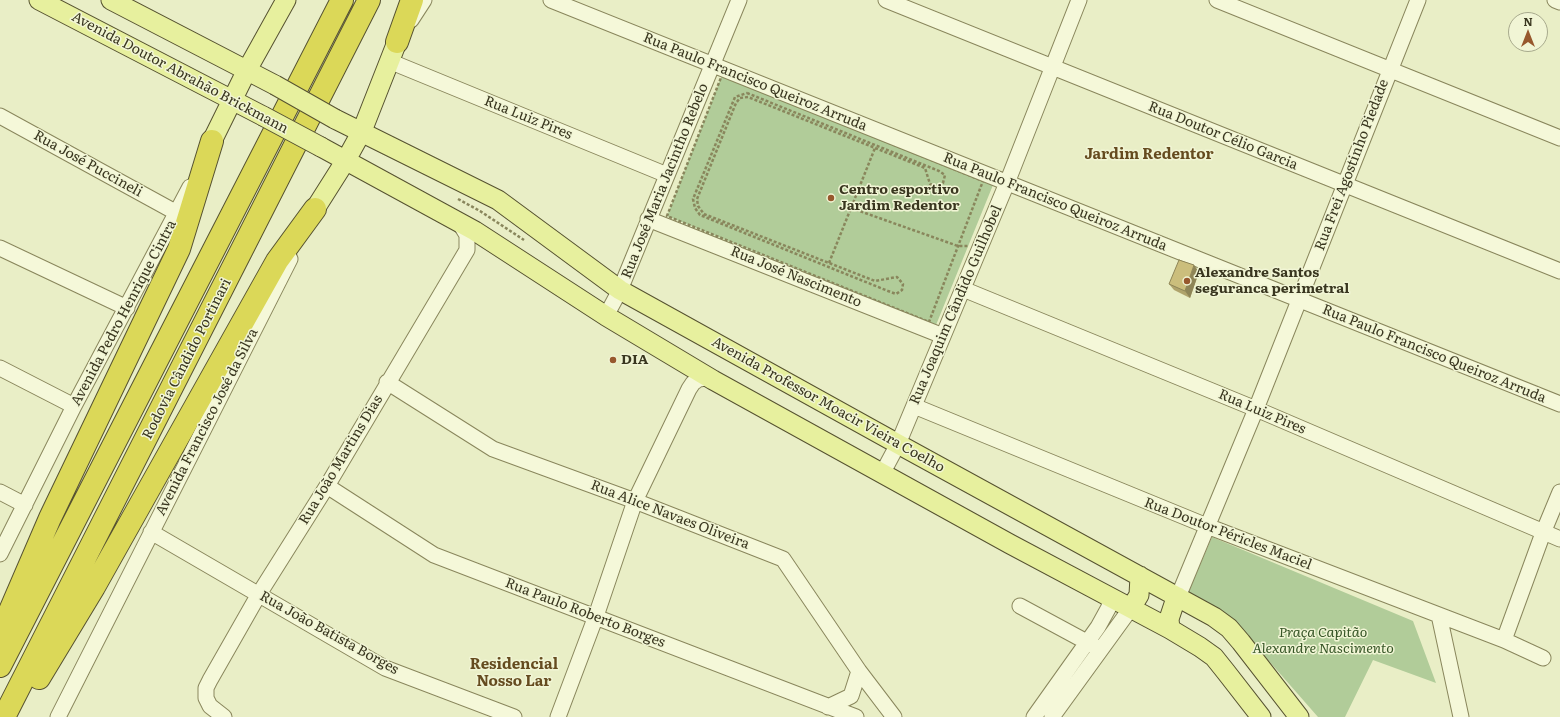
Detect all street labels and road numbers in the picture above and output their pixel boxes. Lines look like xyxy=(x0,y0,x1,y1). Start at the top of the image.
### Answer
street label: Avenida Doutor Abrahão Brickmann xyxy=(69,9,291,137)
street label: Rua Paulo Francisco Queiroz Arruda xyxy=(641,29,869,135)
street label: Rua Frei Agostinho Piedade xyxy=(1312,77,1392,253)
street label: Rua José Maria Jacintho Rebelo xyxy=(618,81,712,281)
street label: Rua Luiz Pires xyxy=(482,93,574,143)
street label: Rua Doutor Célio Garcia xyxy=(1146,98,1300,174)
street label: Rua José Puccineli xyxy=(31,127,145,201)
street label: Rua Paulo Francisco Queiroz Arruda xyxy=(941,149,1169,255)
street label: Rua Joaquim Cândido Guilhobel xyxy=(906,203,1006,407)
street label: Avenida Pedro Henrique Cintra xyxy=(68,217,180,409)
street label: Rua José Nascimento xyxy=(728,243,864,311)
street label: Rodovia Cândido Portinari xyxy=(139,276,235,442)
street label: Rua Paulo Francisco Queiroz Arruda xyxy=(1320,301,1548,407)
street label: Avenida Francisco José da Silva xyxy=(152,326,262,518)
street label: Avenida Professor Moacir Vieira Coelho xyxy=(709,334,947,476)
street label: Rua Luiz Pires xyxy=(1216,386,1308,438)
street label: Rua João Martins Dias xyxy=(296,392,386,528)
street label: Rua Alice Navaes Oliveira xyxy=(588,477,752,553)
street label: Rua Doutor Péricles Maciel xyxy=(1142,494,1314,574)
street label: Rua Paulo Roberto Borges xyxy=(503,575,667,651)
street label: Rua João Batista Borges xyxy=(257,588,401,678)

